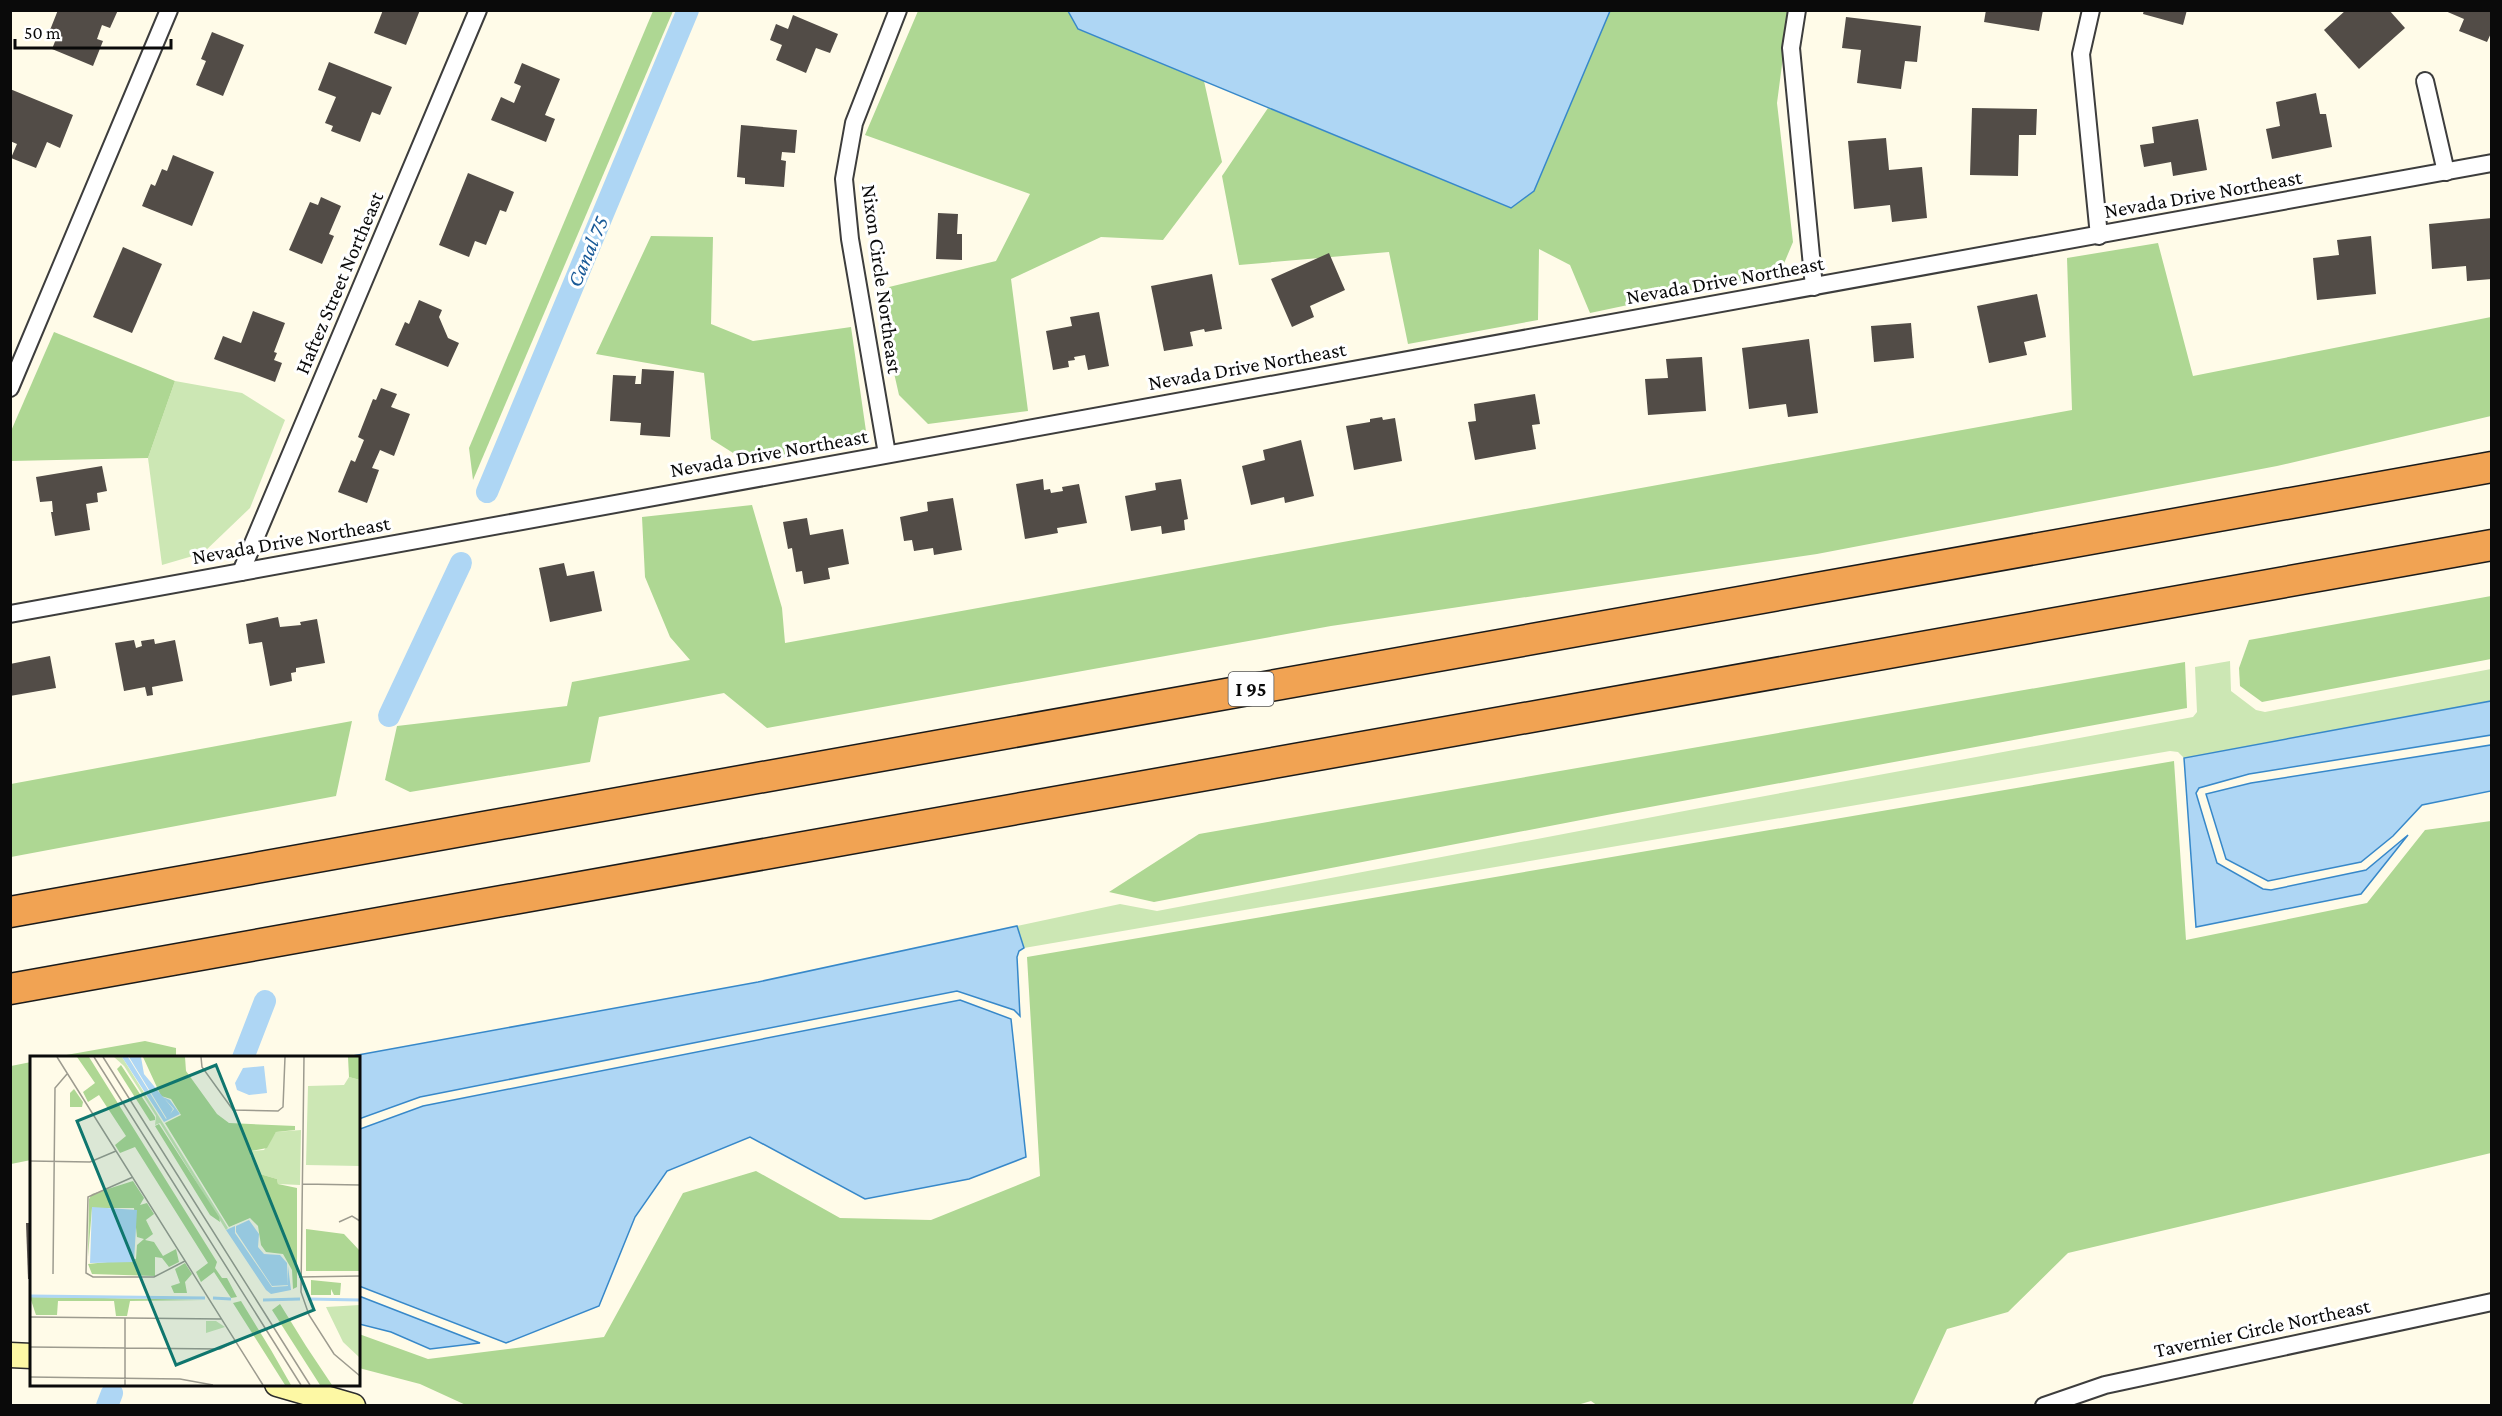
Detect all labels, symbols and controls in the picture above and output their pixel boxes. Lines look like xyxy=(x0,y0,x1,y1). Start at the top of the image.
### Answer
scale bar xyxy=(15,12,171,50)
text: 50 m xyxy=(24,23,61,43)
street label: Nevada Drive Northeast xyxy=(2102,165,2305,223)
street label: Nixon Circle Northeast xyxy=(857,183,907,376)
street label: Haftez Street Northeast xyxy=(290,187,389,378)
water label: Canal 75 xyxy=(561,211,614,290)
street label: Nevada Drive Northeast xyxy=(1624,251,1827,309)
street label: Nevada Drive Northeast xyxy=(1146,337,1349,395)
street label: Nevada Drive Northeast xyxy=(668,424,871,482)
street label: Nevada Drive Northeast xyxy=(190,511,393,569)
road number: I 95 xyxy=(1228,672,1274,706)
inset map xyxy=(30,1056,360,1386)
street label: Tavernier Circle Northeast xyxy=(2152,1293,2373,1363)

